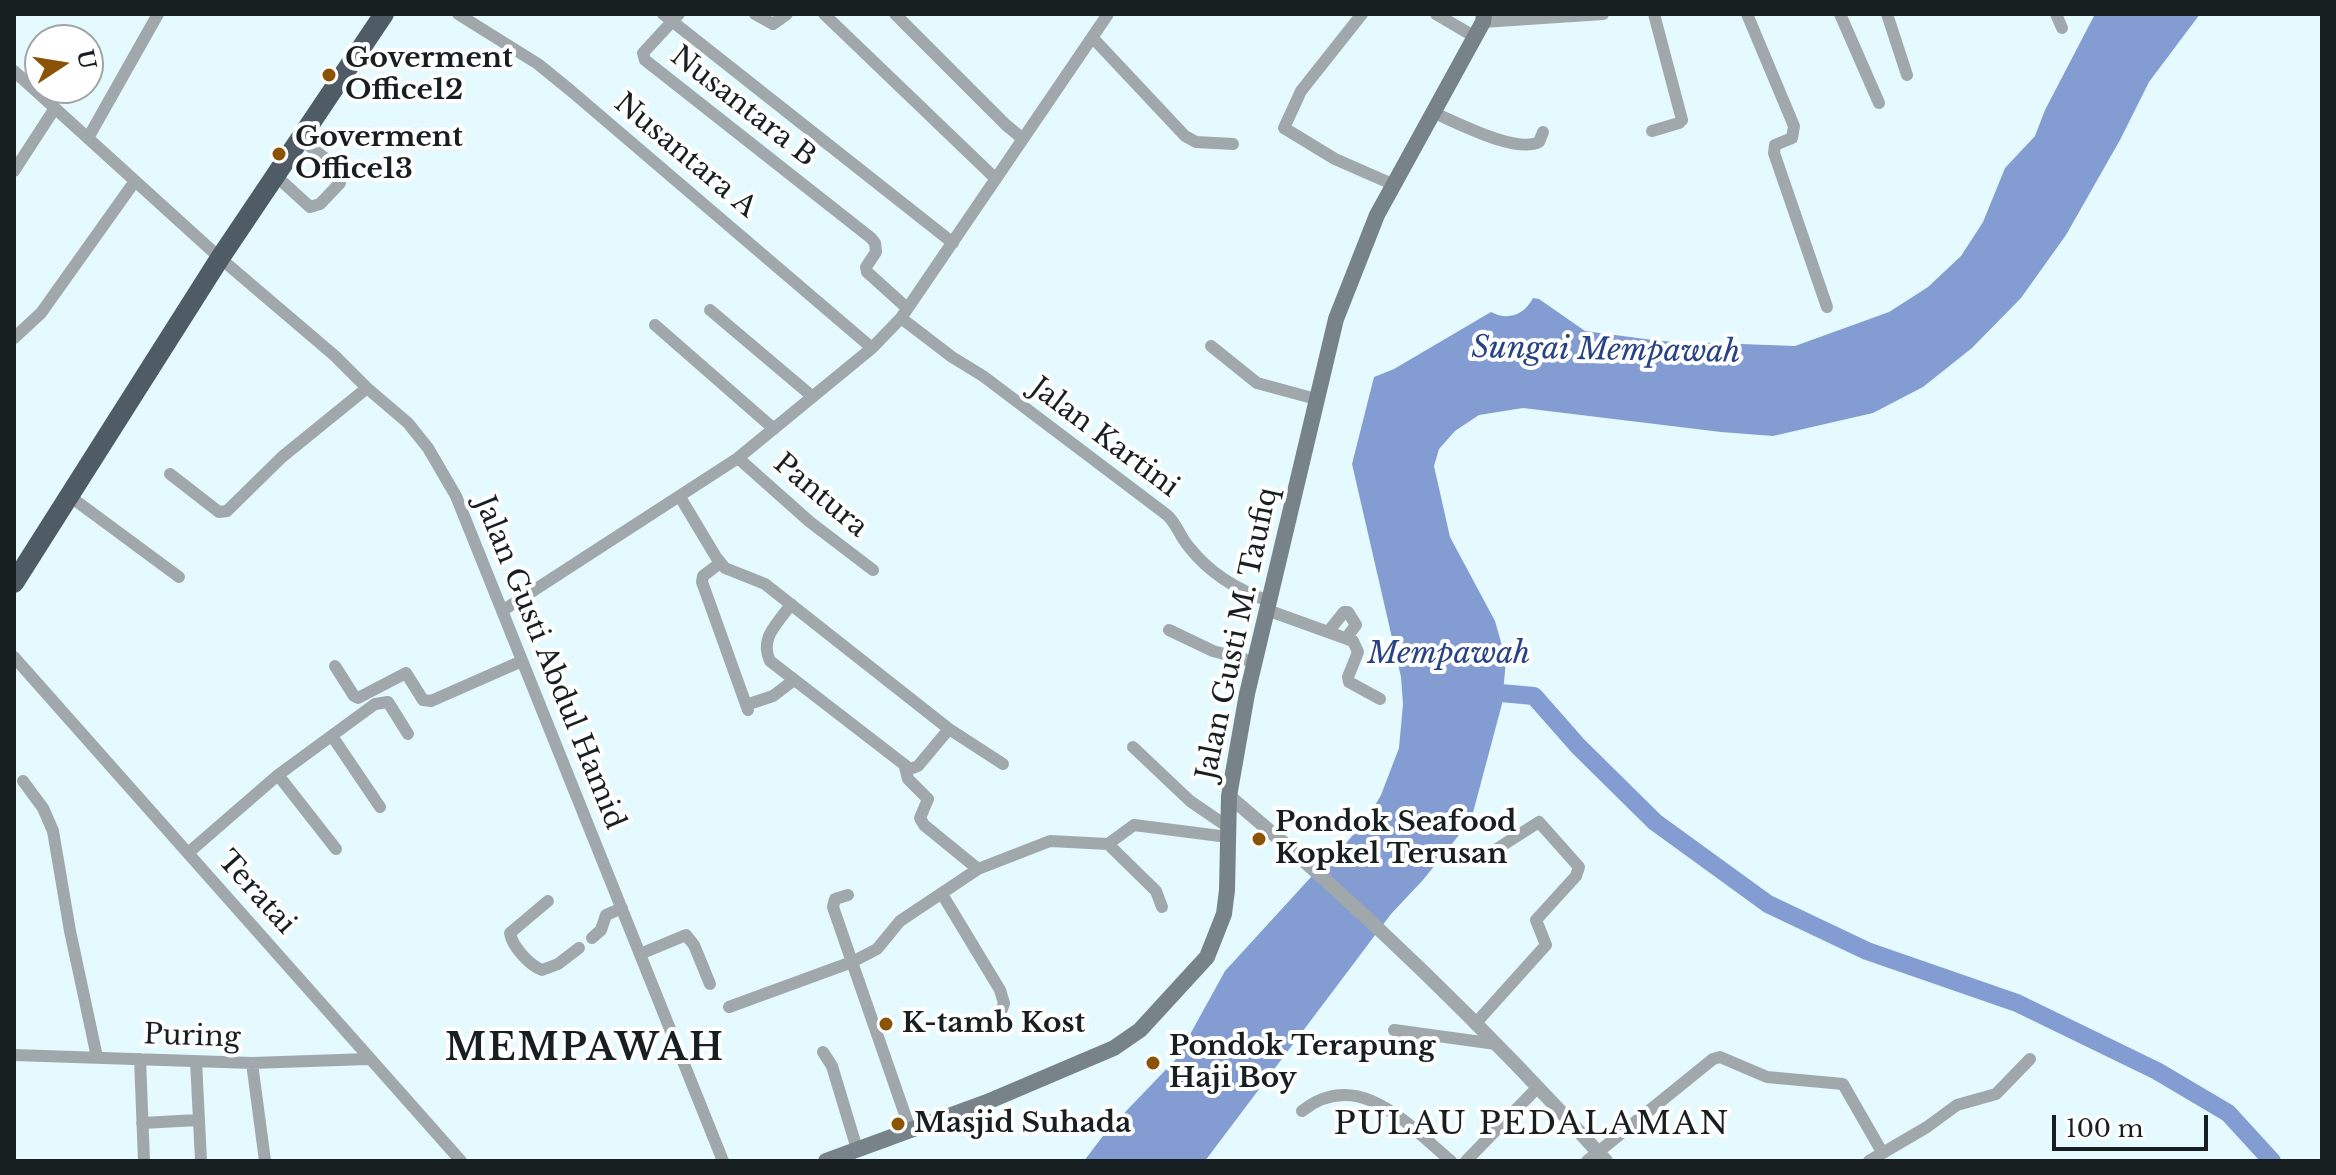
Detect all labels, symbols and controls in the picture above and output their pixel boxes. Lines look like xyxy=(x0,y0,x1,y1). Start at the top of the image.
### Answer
north arrow xyxy=(24,24,104,104)
street label: Nusantara B xyxy=(664,40,822,174)
place label: Goverment Office12 xyxy=(345,42,513,108)
text: U xyxy=(71,47,101,72)
marker: Goverment Office12 xyxy=(320,66,338,84)
street label: Nusantara A xyxy=(607,87,763,225)
place label: Goverment Office13 xyxy=(295,121,463,187)
marker: Goverment Office13 xyxy=(270,145,288,163)
water label: Sungai Mempawah xyxy=(1471,331,1741,371)
street label: Jalan Kartini xyxy=(1023,371,1185,505)
street label: Pantura xyxy=(766,447,874,545)
street label: Jalan Gusti M. Taufiq xyxy=(1191,485,1285,783)
street label: Jalan Gusti Abdul Hamid xyxy=(467,492,631,834)
water label: Mempawah xyxy=(1368,637,1530,673)
place label: Pondok Seafood Kopkel Terusan xyxy=(1275,806,1517,872)
marker: Pondok Seafood Kopkel Terusan xyxy=(1250,830,1268,848)
street label: Teratai xyxy=(210,845,302,941)
place label: K-tamb Kost xyxy=(902,1007,1085,1041)
marker: K-tamb Kost xyxy=(877,1015,895,1033)
street label: Puring xyxy=(143,1019,241,1055)
district label: MEMPAWAH xyxy=(445,1028,725,1072)
place label: Pondok Terapung Haji Boy xyxy=(1169,1030,1435,1096)
marker: Pondok Terapung Haji Boy xyxy=(1144,1054,1162,1072)
scale bar xyxy=(2056,1099,2212,1149)
district label: PULAU PEDALAMAN xyxy=(1334,1106,1730,1144)
place label: Masjid Suhada xyxy=(914,1107,1131,1141)
text: 100 m xyxy=(2066,1114,2144,1143)
marker: Masjid Suhada xyxy=(889,1115,907,1133)

